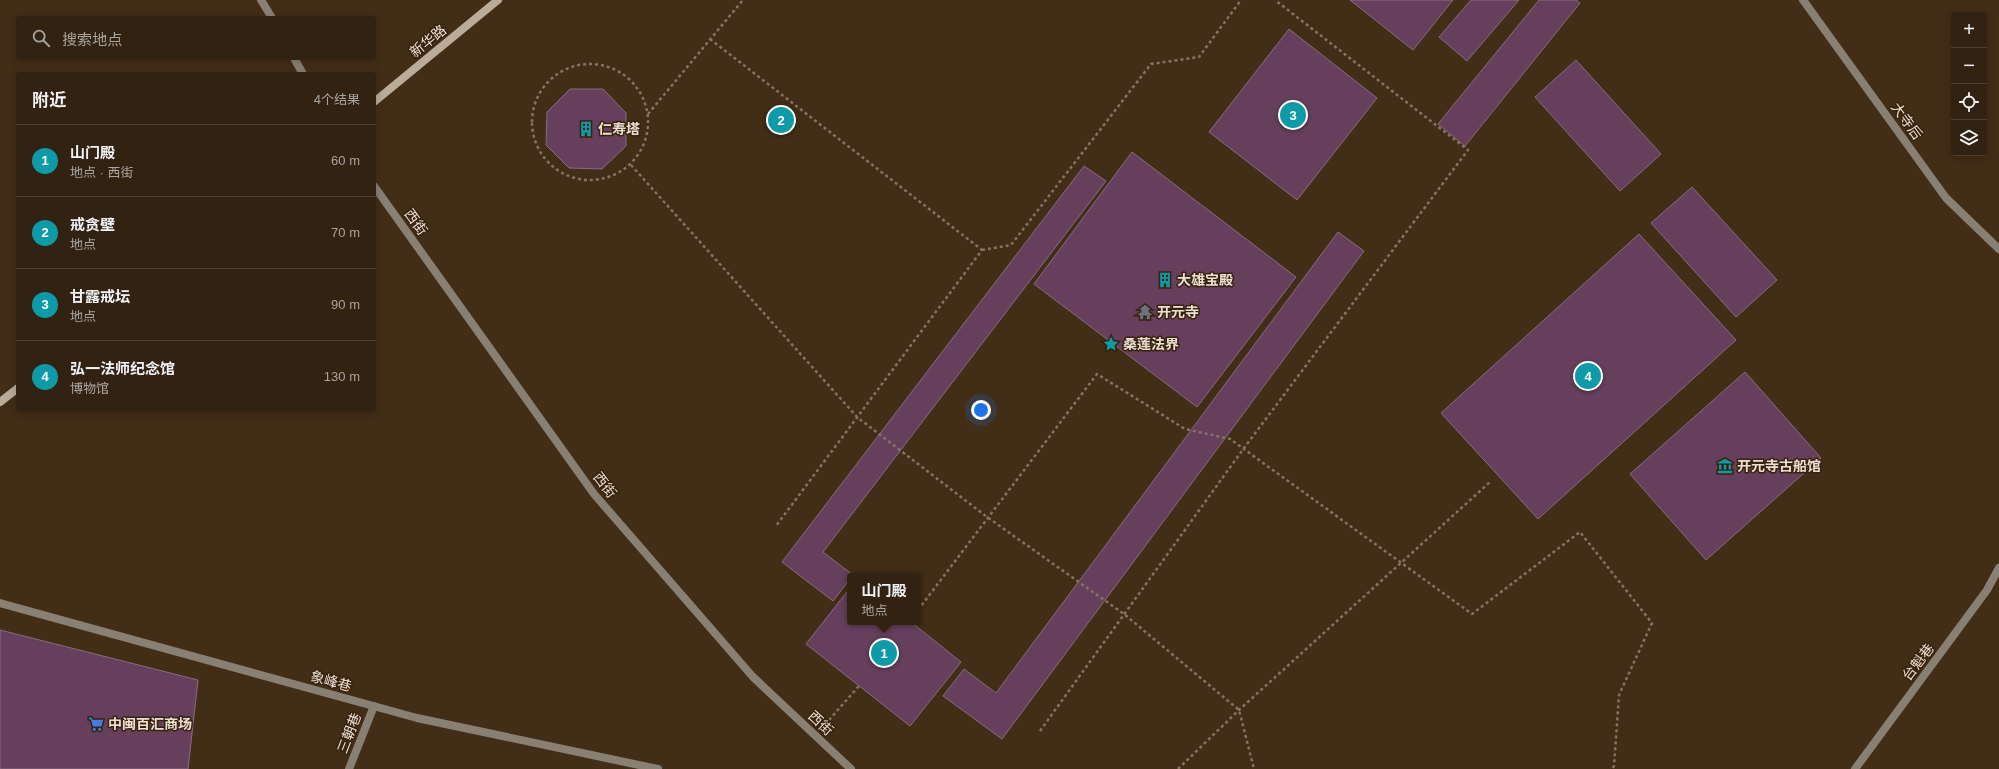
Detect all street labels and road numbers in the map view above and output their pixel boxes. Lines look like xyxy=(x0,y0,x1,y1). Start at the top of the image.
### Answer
street label: 新华路 xyxy=(407,22,449,60)
street label: 大寺后 xyxy=(1888,99,1926,143)
street label: 西街 xyxy=(401,206,431,238)
street label: 西街 xyxy=(590,469,620,501)
street label: 台魁巷 xyxy=(1899,640,1937,684)
street label: 象峰巷 xyxy=(309,668,353,694)
street label: 西街 xyxy=(805,708,837,738)
street label: 三朝巷 xyxy=(334,711,364,755)

